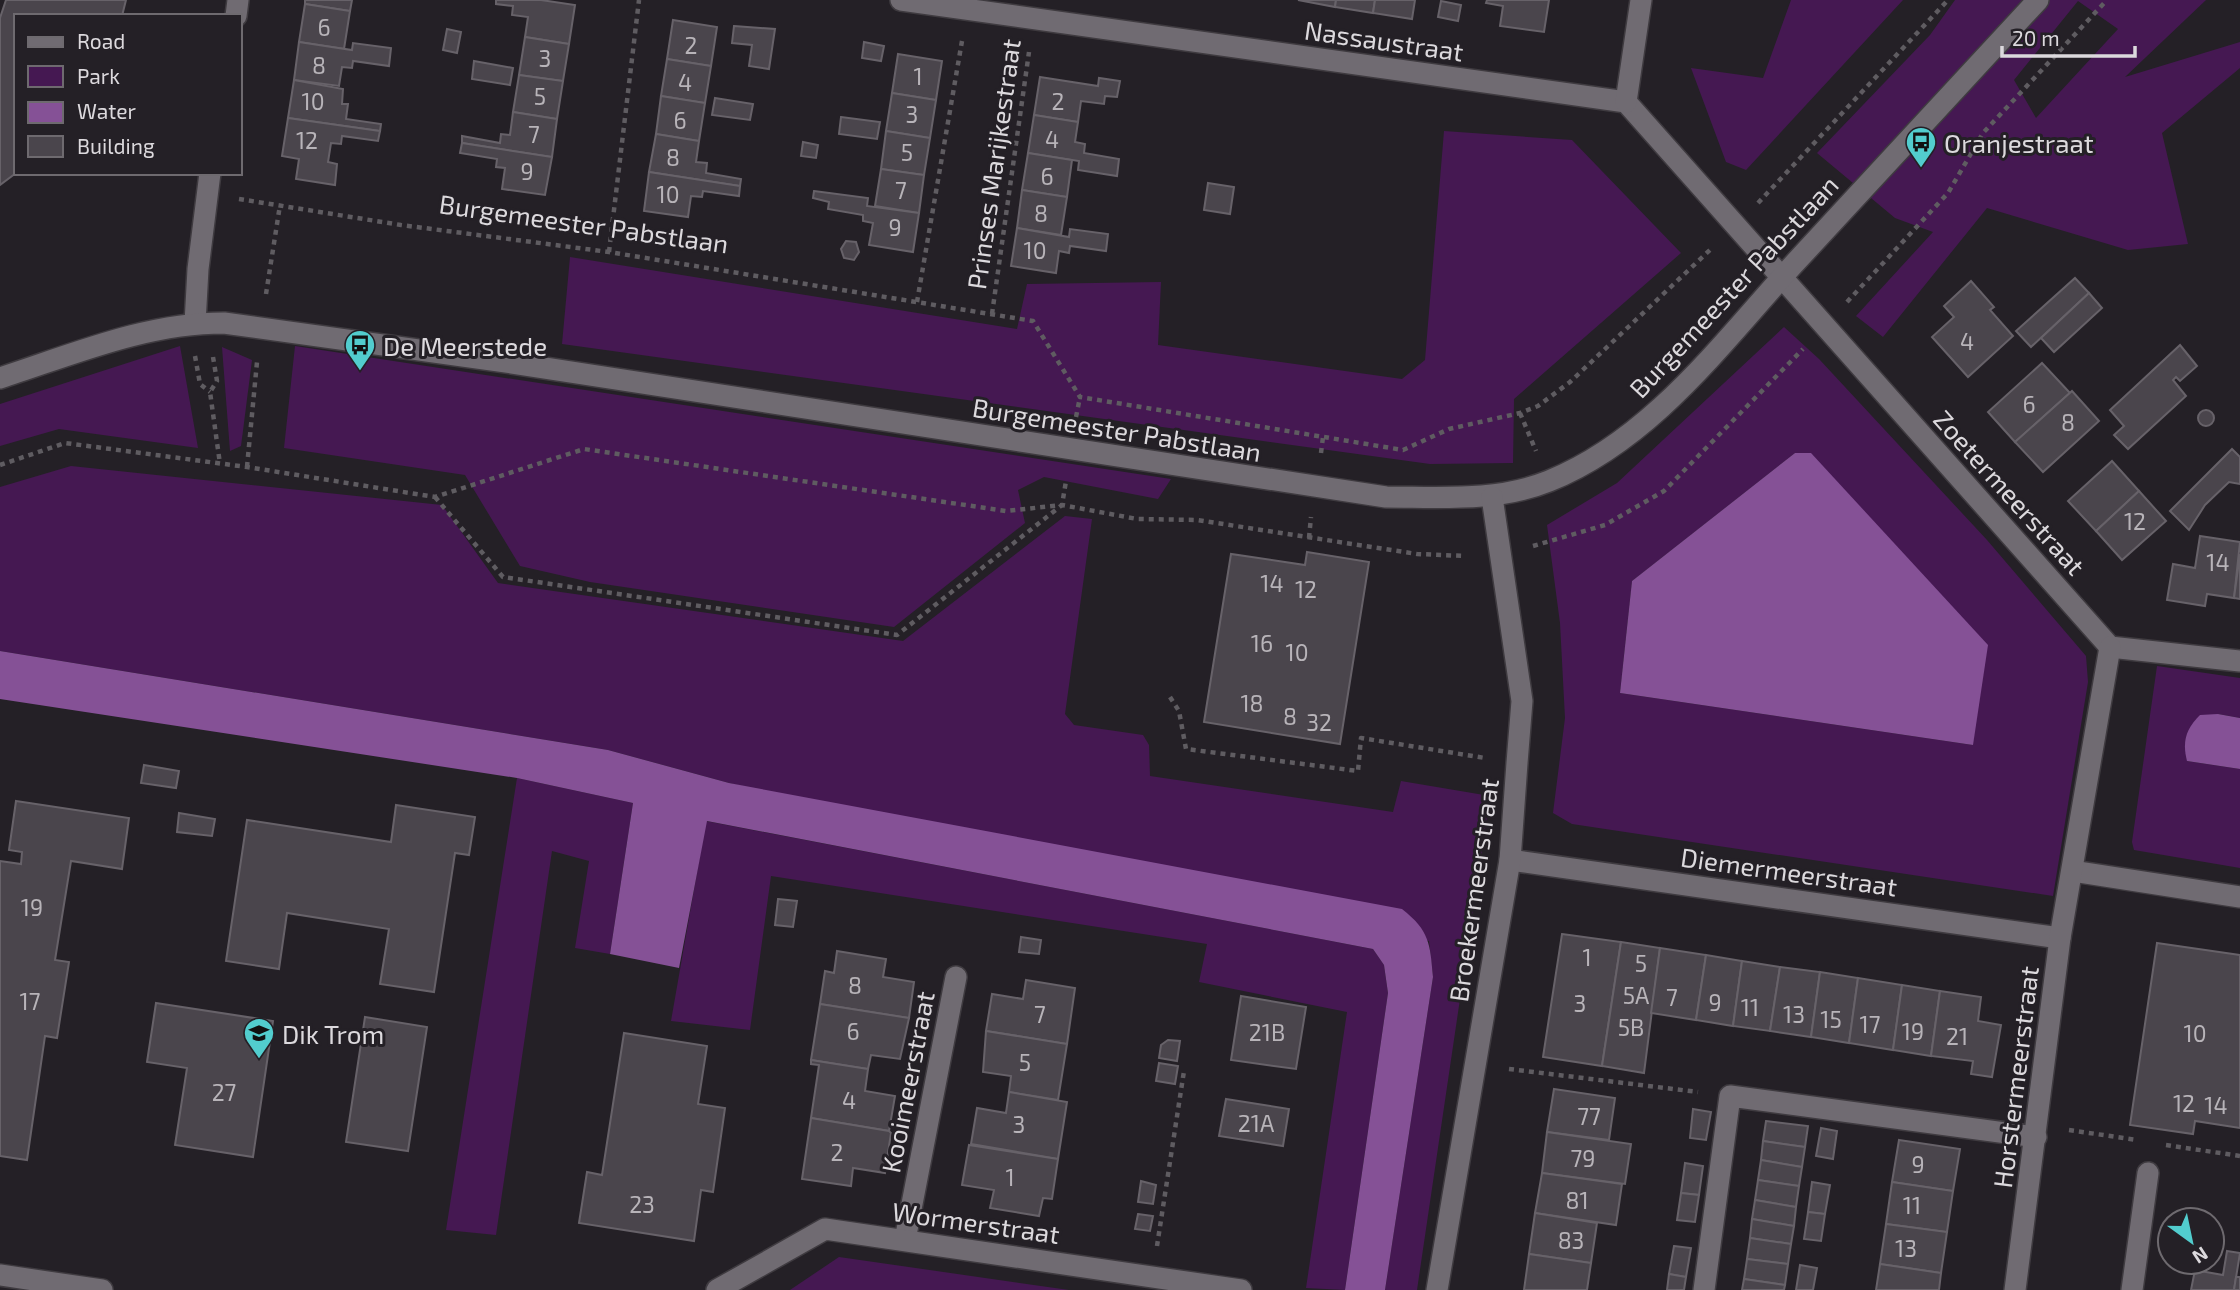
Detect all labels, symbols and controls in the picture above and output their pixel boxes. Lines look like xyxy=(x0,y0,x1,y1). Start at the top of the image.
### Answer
house number: 6 xyxy=(317,13,331,41)
legend xyxy=(14,14,242,175)
street label: Nassaustraat xyxy=(1303,14,1466,67)
scale bar xyxy=(2002,14,2135,58)
text: 20 m xyxy=(2012,25,2060,50)
text: Road xyxy=(77,28,125,53)
house number: 2 xyxy=(685,31,697,59)
street label: Prinses Marijkestraat xyxy=(960,37,1026,291)
house number: 3 xyxy=(539,44,551,72)
house number: 8 xyxy=(312,51,326,79)
house number: 1 xyxy=(913,62,923,90)
text: Park xyxy=(77,63,120,88)
house number: 4 xyxy=(678,68,692,96)
house number: 5 xyxy=(534,82,546,110)
house number: 10 xyxy=(301,87,325,115)
house number: 2 xyxy=(1052,87,1064,115)
text: Water xyxy=(77,98,136,123)
house number: 3 xyxy=(906,100,918,128)
house number: 6 xyxy=(673,106,687,134)
house number: 7 xyxy=(528,120,540,148)
house number: 4 xyxy=(1045,125,1059,153)
bus stop icon: Oranjestraat xyxy=(1904,125,1938,169)
house number: 12 xyxy=(296,126,318,154)
place label: Oranjestraat xyxy=(1944,127,2094,158)
text: Building xyxy=(77,133,155,158)
house number: 5 xyxy=(901,138,913,166)
house number: 8 xyxy=(666,143,680,171)
house number: 9 xyxy=(520,157,534,185)
house number: 6 xyxy=(1040,162,1054,190)
street label: Burgemeester Pabstlaan xyxy=(1622,169,1844,403)
house number: 7 xyxy=(895,176,907,204)
house number: 10 xyxy=(656,180,680,208)
street label: Burgemeester Pabstlaan xyxy=(437,187,731,259)
house number: 8 xyxy=(1034,199,1048,227)
house number: 9 xyxy=(888,213,902,241)
house number: 10 xyxy=(1023,236,1047,264)
house number: 4 xyxy=(1960,327,1974,355)
bus stop icon: De Meerstede xyxy=(343,328,377,372)
place label: De Meerstede xyxy=(383,330,547,361)
house number: 6 xyxy=(2022,390,2036,418)
street label: Burgemeester Pabstlaan xyxy=(970,391,1264,467)
street label: Zoetermeerstraat xyxy=(1928,403,2092,581)
house number: 8 xyxy=(2061,408,2075,436)
house number: 12 xyxy=(2124,507,2146,535)
house number: 14 xyxy=(2206,548,2230,576)
house number: 14 xyxy=(1260,569,1284,597)
house number: 12 xyxy=(1295,575,1317,603)
house number: 16 xyxy=(1251,629,1273,657)
house number: 10 xyxy=(1285,638,1309,666)
house number: 18 xyxy=(1240,689,1264,717)
house number: 8 xyxy=(1283,702,1297,730)
house number: 32 xyxy=(1306,708,1332,736)
street label: Broekermeerstraat xyxy=(1442,776,1504,1004)
street label: Diemermeerstraat xyxy=(1679,840,1899,902)
house number: 19 xyxy=(21,893,43,921)
house number: 1 xyxy=(1582,943,1592,971)
house number: 5 xyxy=(1635,949,1647,977)
street label: Horstermeerstraat xyxy=(1986,964,2044,1190)
house number: 8 xyxy=(848,971,862,999)
house number: 5A xyxy=(1623,981,1650,1009)
house number: 7 xyxy=(1666,983,1678,1011)
house number: 17 xyxy=(20,987,41,1015)
house number: 9 xyxy=(1708,988,1722,1016)
street label: Kooimeerstraat xyxy=(874,989,940,1175)
house number: 3 xyxy=(1574,989,1586,1017)
house number: 11 xyxy=(1741,993,1759,1021)
house number: 7 xyxy=(1034,1000,1046,1028)
house number: 13 xyxy=(1783,1000,1805,1028)
house number: 15 xyxy=(1820,1005,1842,1033)
house number: 17 xyxy=(1860,1010,1881,1038)
house number: 5B xyxy=(1618,1013,1644,1041)
school or university icon: Dik Trom xyxy=(242,1016,276,1060)
house number: 6 xyxy=(846,1017,860,1045)
house number: 19 xyxy=(1902,1017,1924,1045)
place label: Dik Trom xyxy=(282,1018,384,1049)
house number: 21B xyxy=(1249,1018,1285,1046)
house number: 10 xyxy=(2183,1019,2207,1047)
house number: 21 xyxy=(1946,1022,1968,1050)
house number: 5 xyxy=(1019,1048,1031,1076)
house number: 27 xyxy=(212,1078,237,1106)
house number: 4 xyxy=(842,1086,856,1114)
house number: 12 xyxy=(2173,1089,2195,1117)
house number: 14 xyxy=(2204,1091,2228,1119)
house number: 77 xyxy=(1577,1102,1601,1130)
house number: 21A xyxy=(1238,1109,1275,1137)
house number: 3 xyxy=(1013,1110,1025,1138)
house number: 2 xyxy=(831,1138,843,1166)
house number: 79 xyxy=(1571,1144,1595,1172)
house number: 9 xyxy=(1911,1150,1925,1178)
house number: 1 xyxy=(1005,1163,1015,1191)
house number: 81 xyxy=(1565,1186,1589,1214)
house number: 23 xyxy=(629,1190,655,1218)
house number: 11 xyxy=(1903,1191,1921,1219)
street label: Wormerstraat xyxy=(890,1195,1062,1249)
north arrow xyxy=(2156,1206,2226,1276)
house number: 83 xyxy=(1558,1226,1584,1254)
house number: 13 xyxy=(1895,1234,1917,1262)
text: N xyxy=(2189,1242,2213,1269)

